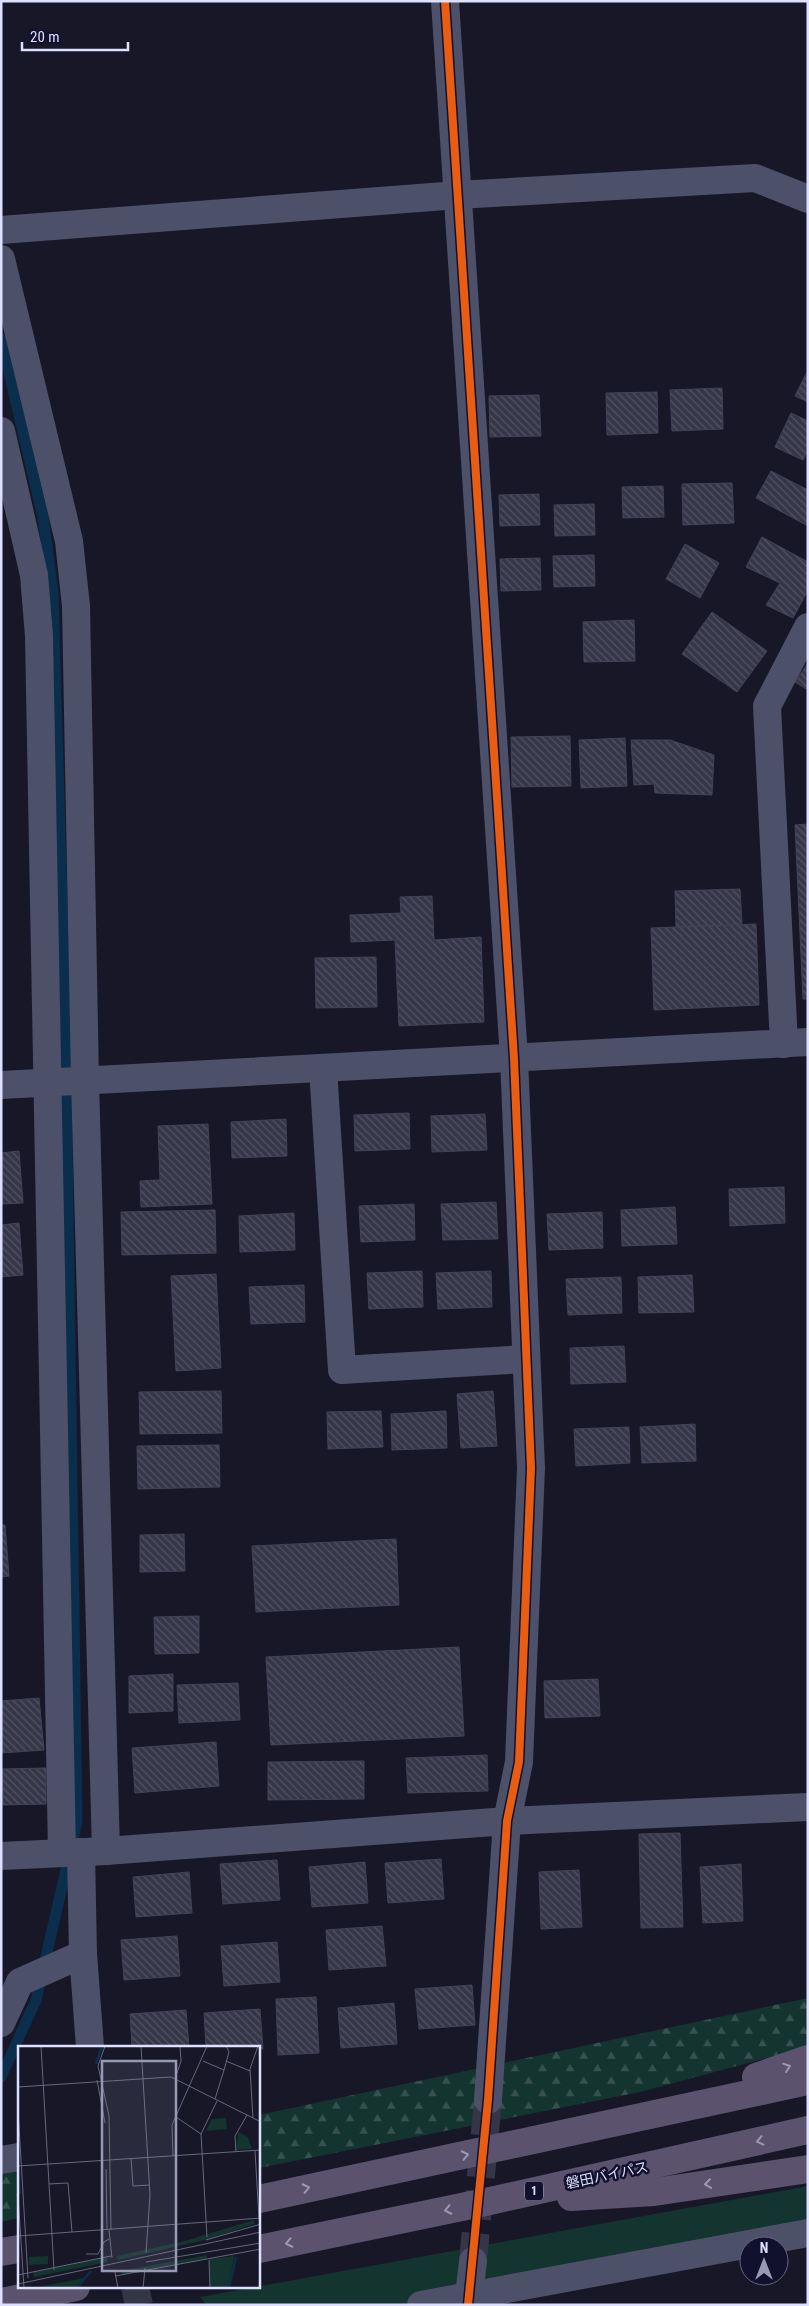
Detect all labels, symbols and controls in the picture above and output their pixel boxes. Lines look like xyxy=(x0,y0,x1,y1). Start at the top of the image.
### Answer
scale bar xyxy=(22,20,129,52)
text: 20 m xyxy=(30,28,60,46)
inset map xyxy=(18,2046,260,2288)
one-way arrow xyxy=(782,2063,791,2073)
one-way arrow xyxy=(756,2135,765,2146)
one-way arrow xyxy=(461,2150,470,2161)
street label: 磐田バイパス xyxy=(564,2158,650,2192)
one-way arrow xyxy=(703,2178,712,2188)
road number: 1 xyxy=(525,2182,543,2200)
one-way arrow xyxy=(302,2184,311,2194)
one-way arrow xyxy=(443,2204,452,2214)
north arrow xyxy=(739,2236,789,2286)
one-way arrow xyxy=(284,2237,293,2248)
text: N xyxy=(760,2240,768,2256)

